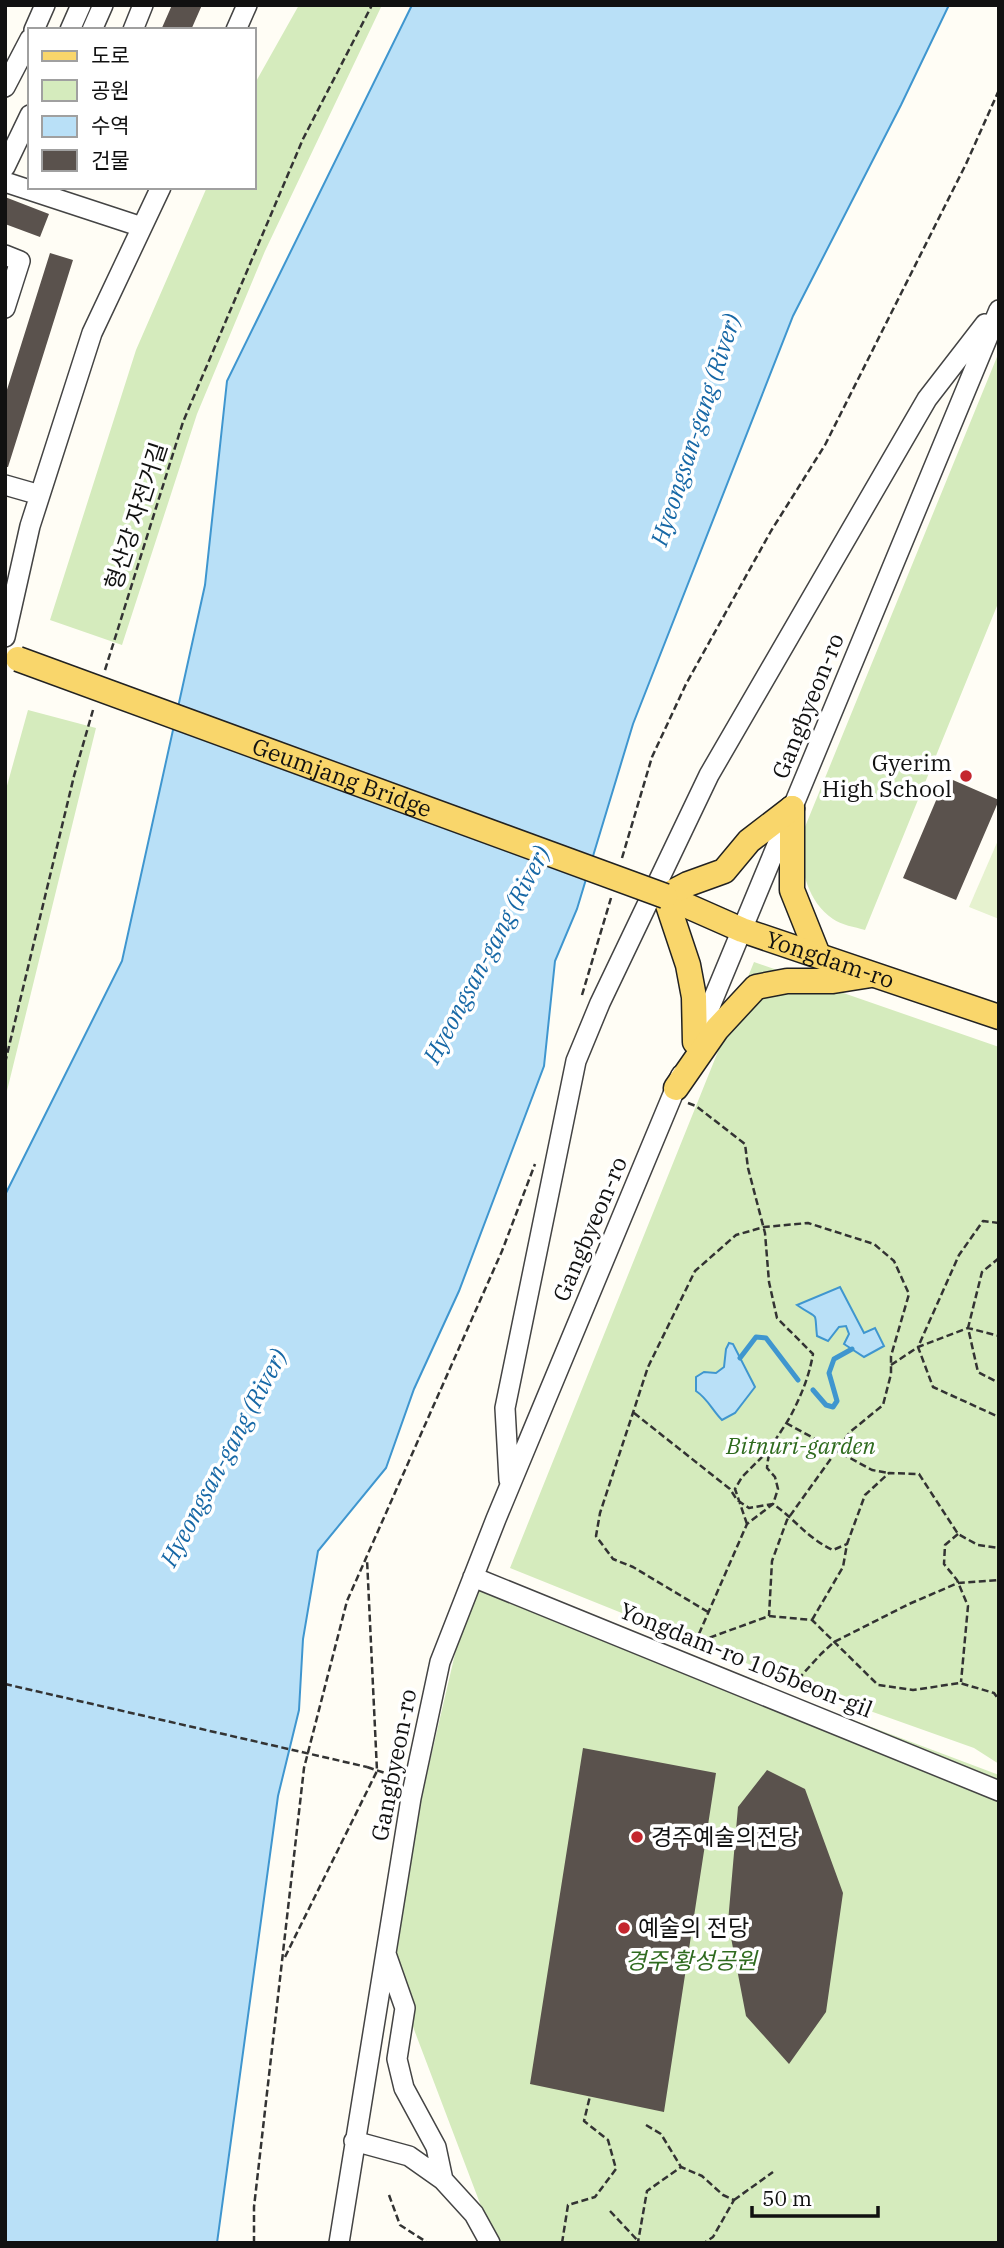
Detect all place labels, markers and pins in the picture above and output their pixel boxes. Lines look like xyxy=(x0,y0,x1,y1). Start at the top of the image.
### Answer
place label: Gyerim High School xyxy=(822,747,952,803)
marker: Gyerim High School xyxy=(958,768,974,784)
place label: 경주예술의전당 xyxy=(651,1821,799,1851)
marker: 경주예술의전당 xyxy=(629,1829,645,1845)
place label: 예술의 전당 xyxy=(638,1912,749,1942)
marker: 예술의 전당 xyxy=(616,1920,632,1936)

